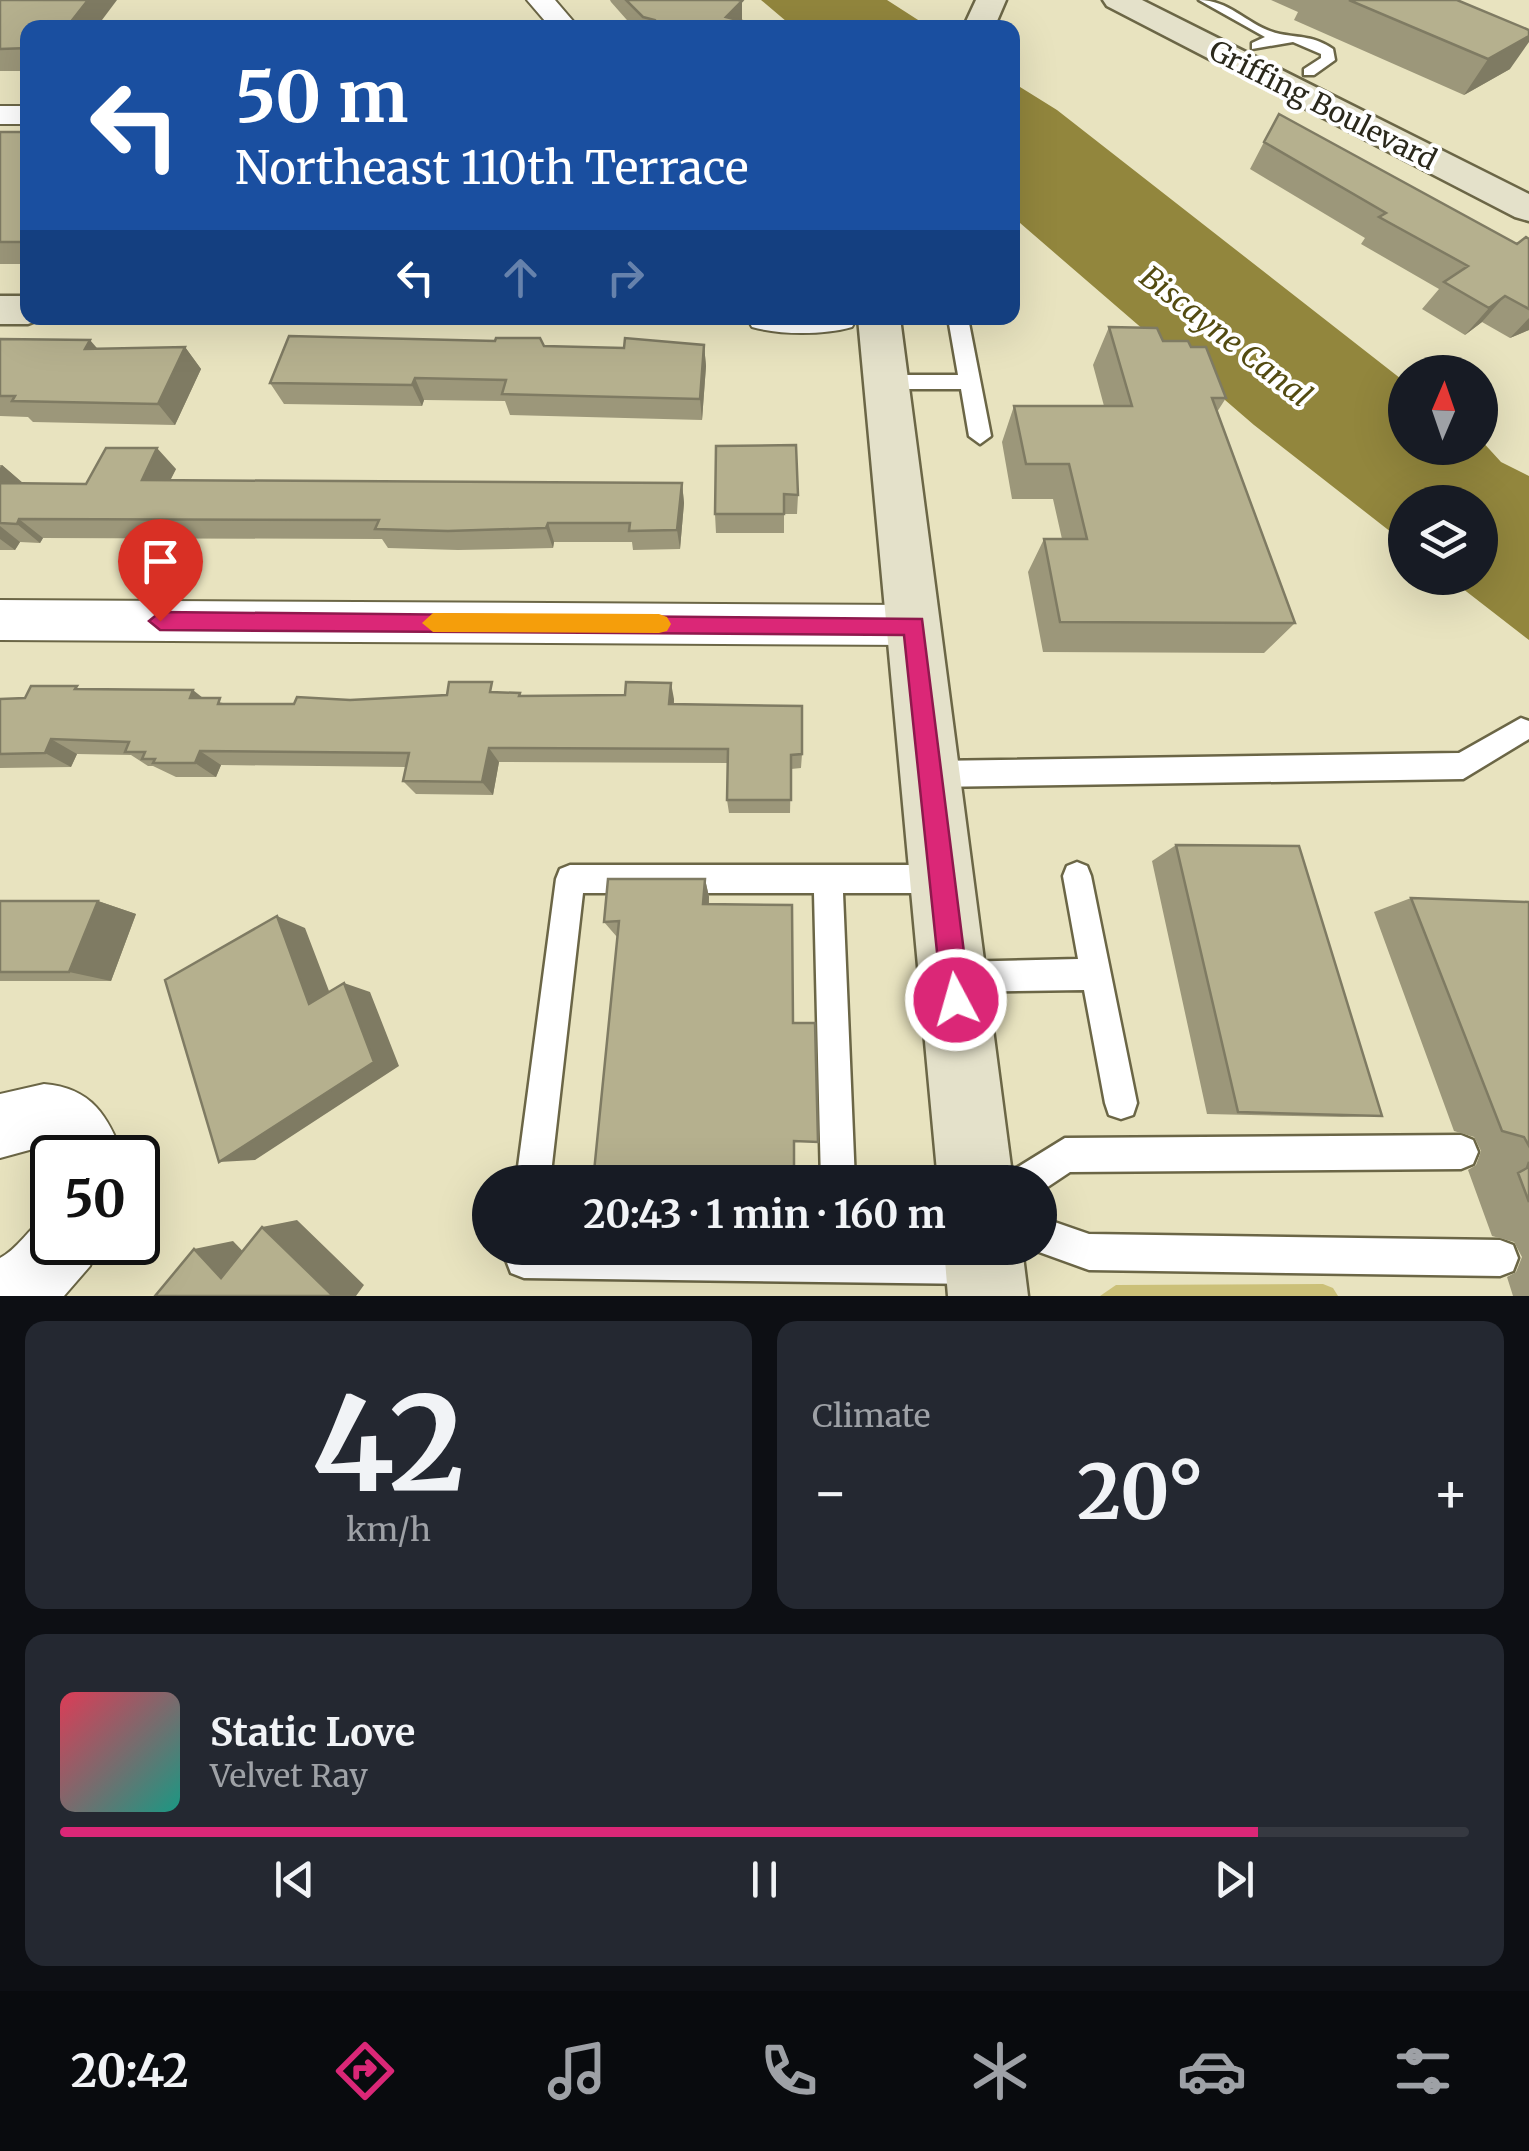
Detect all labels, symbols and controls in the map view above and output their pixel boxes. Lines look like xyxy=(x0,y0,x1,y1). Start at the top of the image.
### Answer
street label: Griffing Boulevard xyxy=(1203,32,1443,178)
text: 50 m xyxy=(235,53,408,141)
icon: left xyxy=(70,60,200,190)
text: Northeast 110th Terrace xyxy=(235,140,749,196)
icon: left xyxy=(388,250,443,305)
icon: ahead xyxy=(493,250,548,305)
icon: right xyxy=(598,250,653,305)
water label: Biscayne Canal xyxy=(1133,257,1319,415)
north arrow xyxy=(1388,355,1498,465)
map controls xyxy=(1388,355,1498,595)
button: layers xyxy=(1388,485,1498,595)
pin xyxy=(118,519,203,622)
icon: arrive xyxy=(133,534,188,589)
position arrow xyxy=(904,948,1008,1052)
speed limit sign: 50 xyxy=(30,1135,160,1265)
text: 20:43 · 1 min · 160 m xyxy=(583,1191,946,1238)
text: 42 xyxy=(312,1363,465,1526)
text: Climate xyxy=(812,1396,930,1436)
text: 20° xyxy=(1077,1445,1204,1539)
text: − xyxy=(812,1458,849,1527)
text: + xyxy=(1432,1458,1469,1527)
text: km/h xyxy=(346,1510,431,1550)
text: Static Love xyxy=(210,1709,415,1756)
text: Velvet Ray xyxy=(210,1756,368,1796)
icon: previous xyxy=(267,1852,322,1907)
icon: pause xyxy=(737,1852,792,1907)
icon: next xyxy=(1207,1852,1262,1907)
icon: directions xyxy=(330,2036,400,2106)
icon: music xyxy=(542,2036,612,2106)
icon: phone xyxy=(754,2036,824,2106)
icon: climate xyxy=(965,2036,1035,2106)
icon: car xyxy=(1177,2036,1247,2106)
icon: filters xyxy=(1388,2036,1458,2106)
text: 20:42 xyxy=(71,2043,189,2099)

